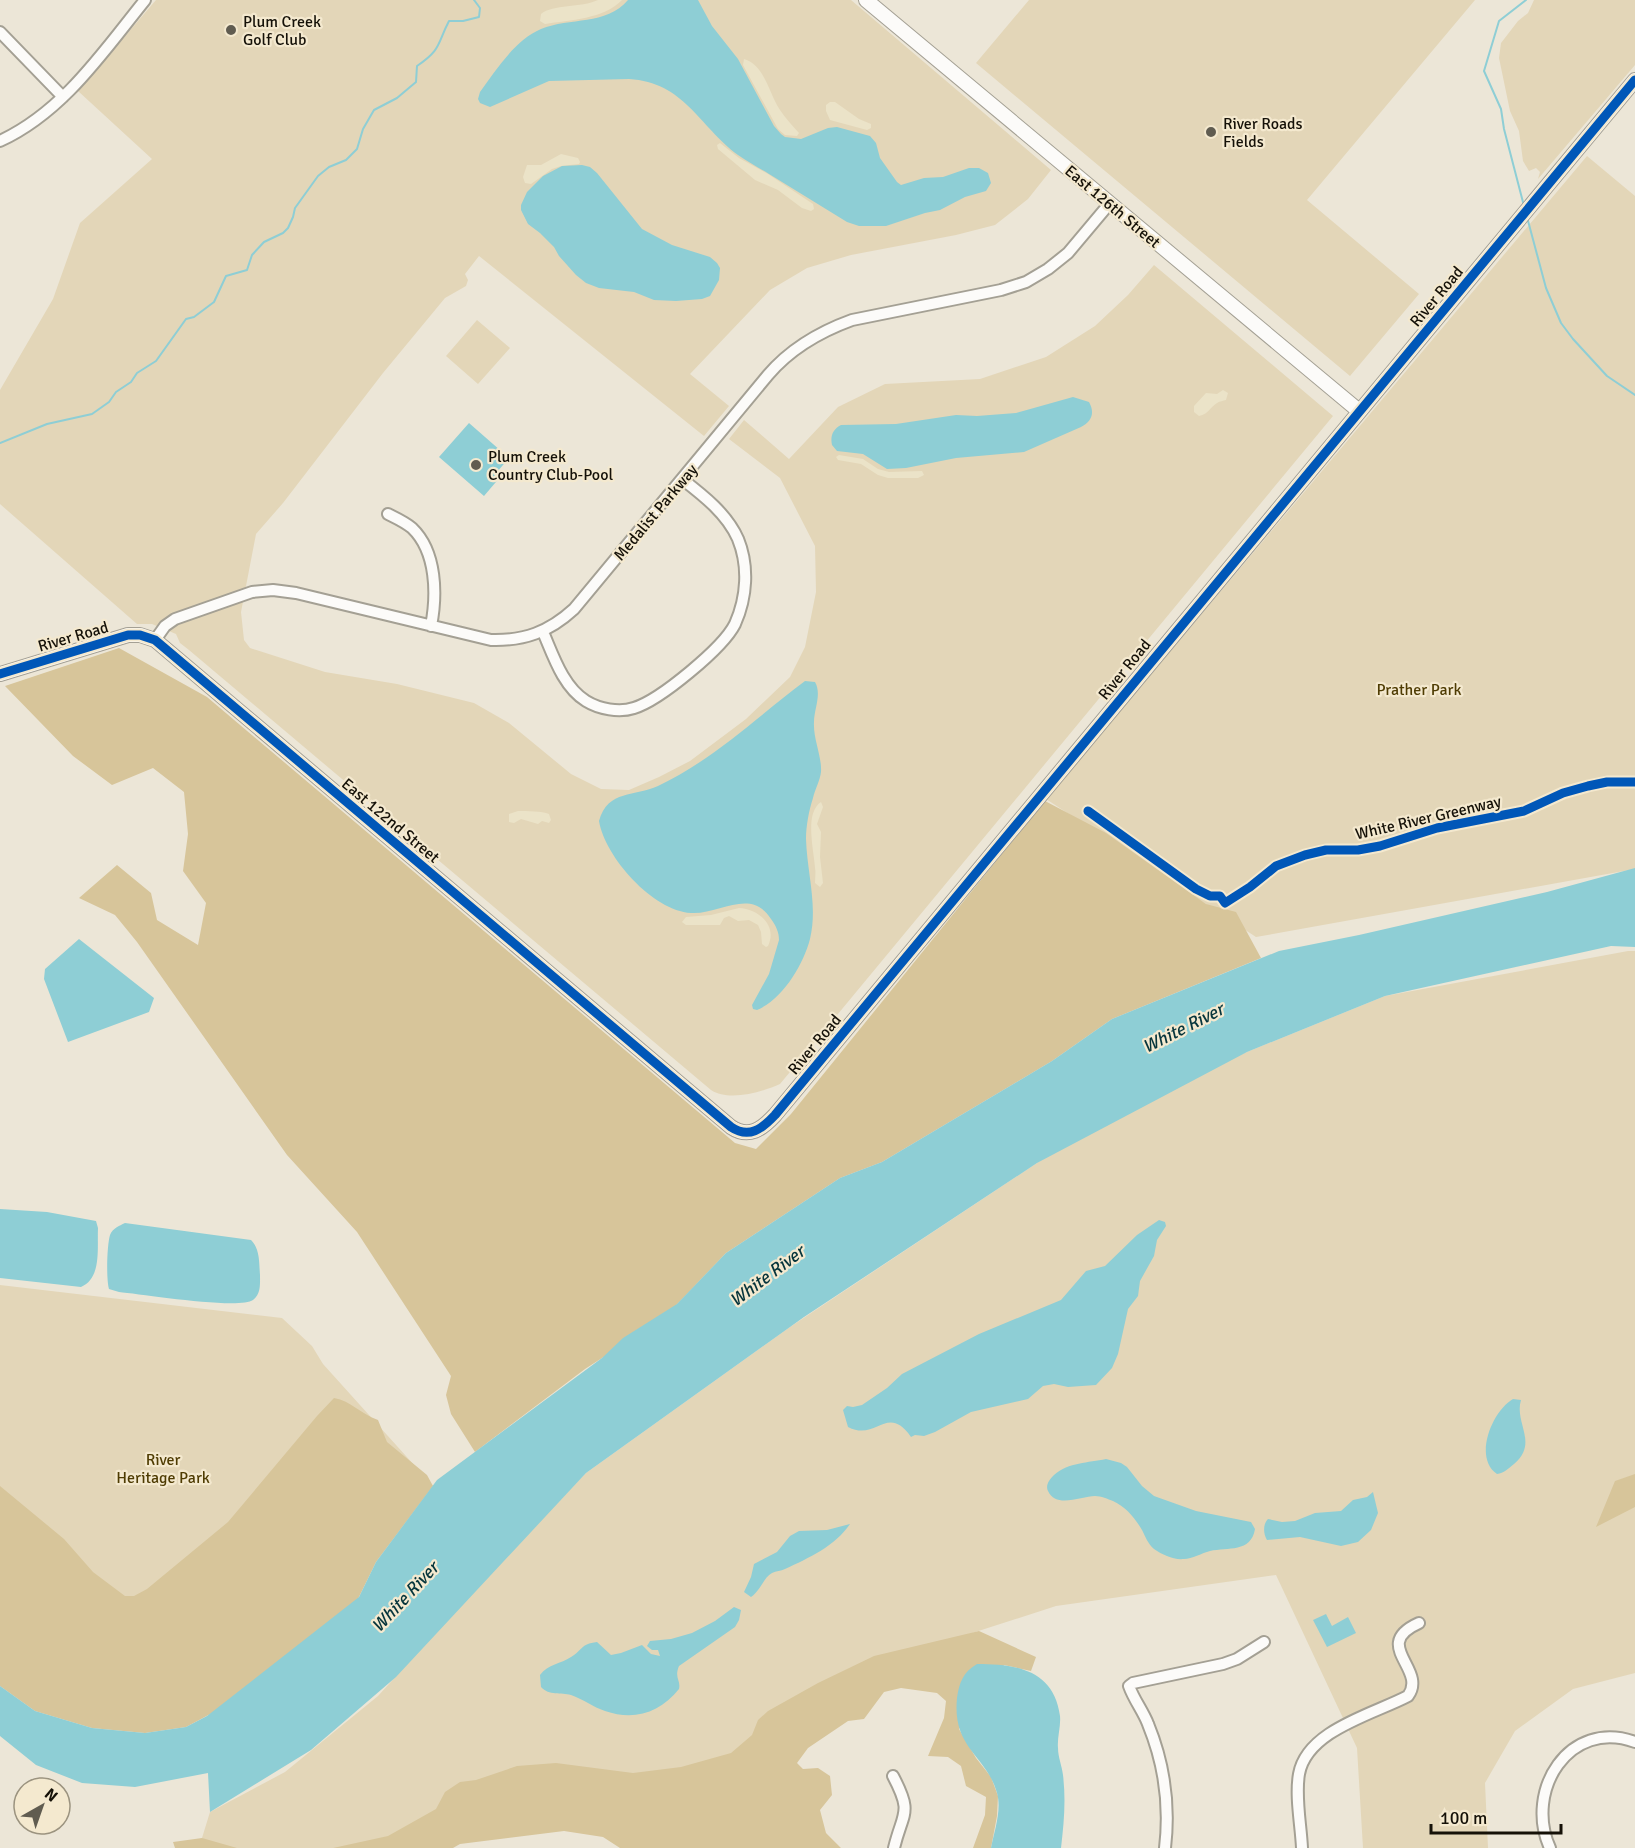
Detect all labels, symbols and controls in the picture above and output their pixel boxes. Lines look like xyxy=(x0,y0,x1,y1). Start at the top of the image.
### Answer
place label: Plum Creek Golf Club xyxy=(243,12,321,50)
marker: Plum Creek Golf Club xyxy=(224,23,238,37)
place label: River Roads Fields xyxy=(1223,114,1303,152)
marker: River Roads Fields xyxy=(1204,125,1218,139)
street label: East 126th Street xyxy=(1060,161,1165,253)
street label: River Road xyxy=(1406,262,1468,331)
place label: Plum Creek Country Club-Pool xyxy=(488,447,613,485)
marker: Plum Creek Country Club-Pool xyxy=(469,458,483,472)
street label: Medalist Parkway xyxy=(609,460,702,565)
street label: River Road xyxy=(36,617,111,657)
street label: River Road xyxy=(1094,635,1155,704)
park label: Prather Park xyxy=(1376,680,1462,700)
street label: East 122nd Street xyxy=(337,774,444,868)
street label: White River Greenway xyxy=(1353,791,1504,844)
water label: White River xyxy=(1139,997,1229,1058)
street label: River Road xyxy=(784,1010,846,1079)
water label: White River xyxy=(725,1239,811,1311)
park label: River Heritage Park xyxy=(116,1450,210,1488)
water label: White River xyxy=(367,1556,445,1637)
north arrow xyxy=(12,1776,72,1836)
text: N xyxy=(40,1784,62,1807)
scale bar xyxy=(1431,1797,1562,1835)
text: 100 m xyxy=(1440,1807,1487,1829)

